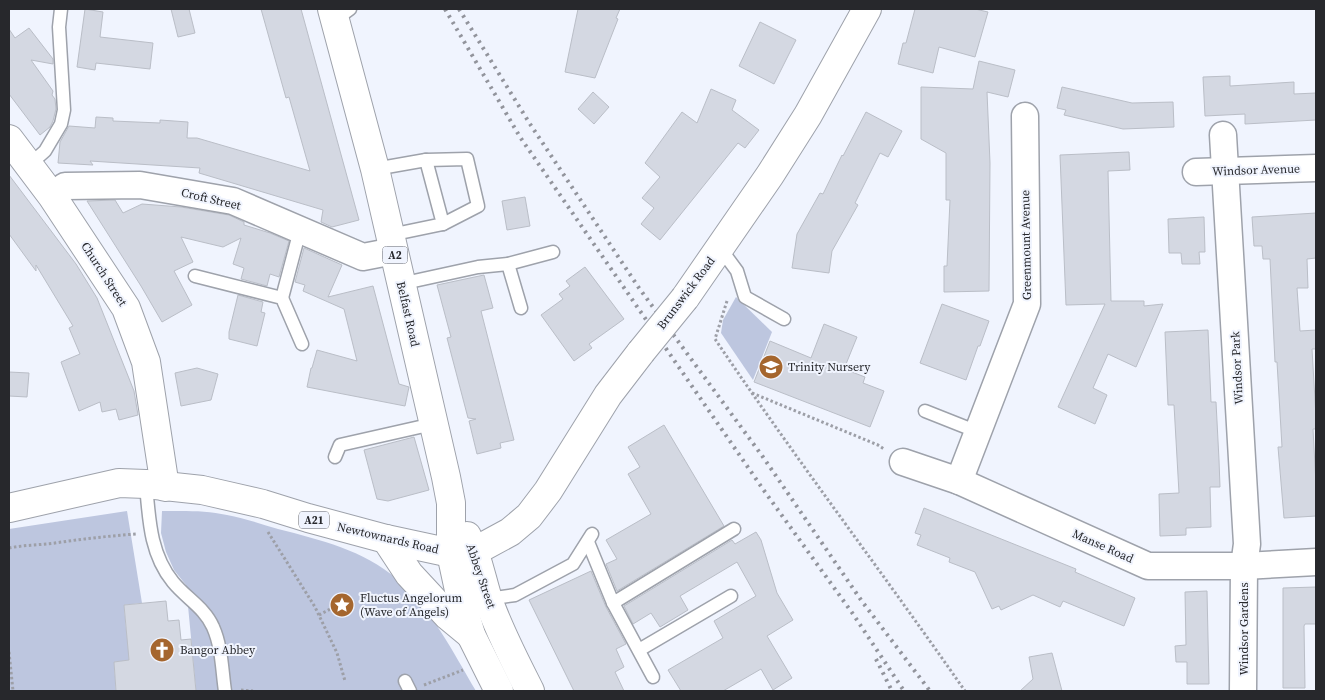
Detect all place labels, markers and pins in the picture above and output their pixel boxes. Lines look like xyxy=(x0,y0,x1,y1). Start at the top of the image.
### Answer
school or university icon: Trinity Nursery xyxy=(758,354,784,380)
place label: Trinity Nursery xyxy=(788,359,871,375)
place label: Fluctus Angelorum (Wave of Angels) xyxy=(360,590,463,620)
place icon: Fluctus Angelorum (Wave of Angels) xyxy=(329,592,355,618)
church icon: Bangor Abbey xyxy=(149,637,175,663)
place label: Bangor Abbey xyxy=(180,642,256,658)

